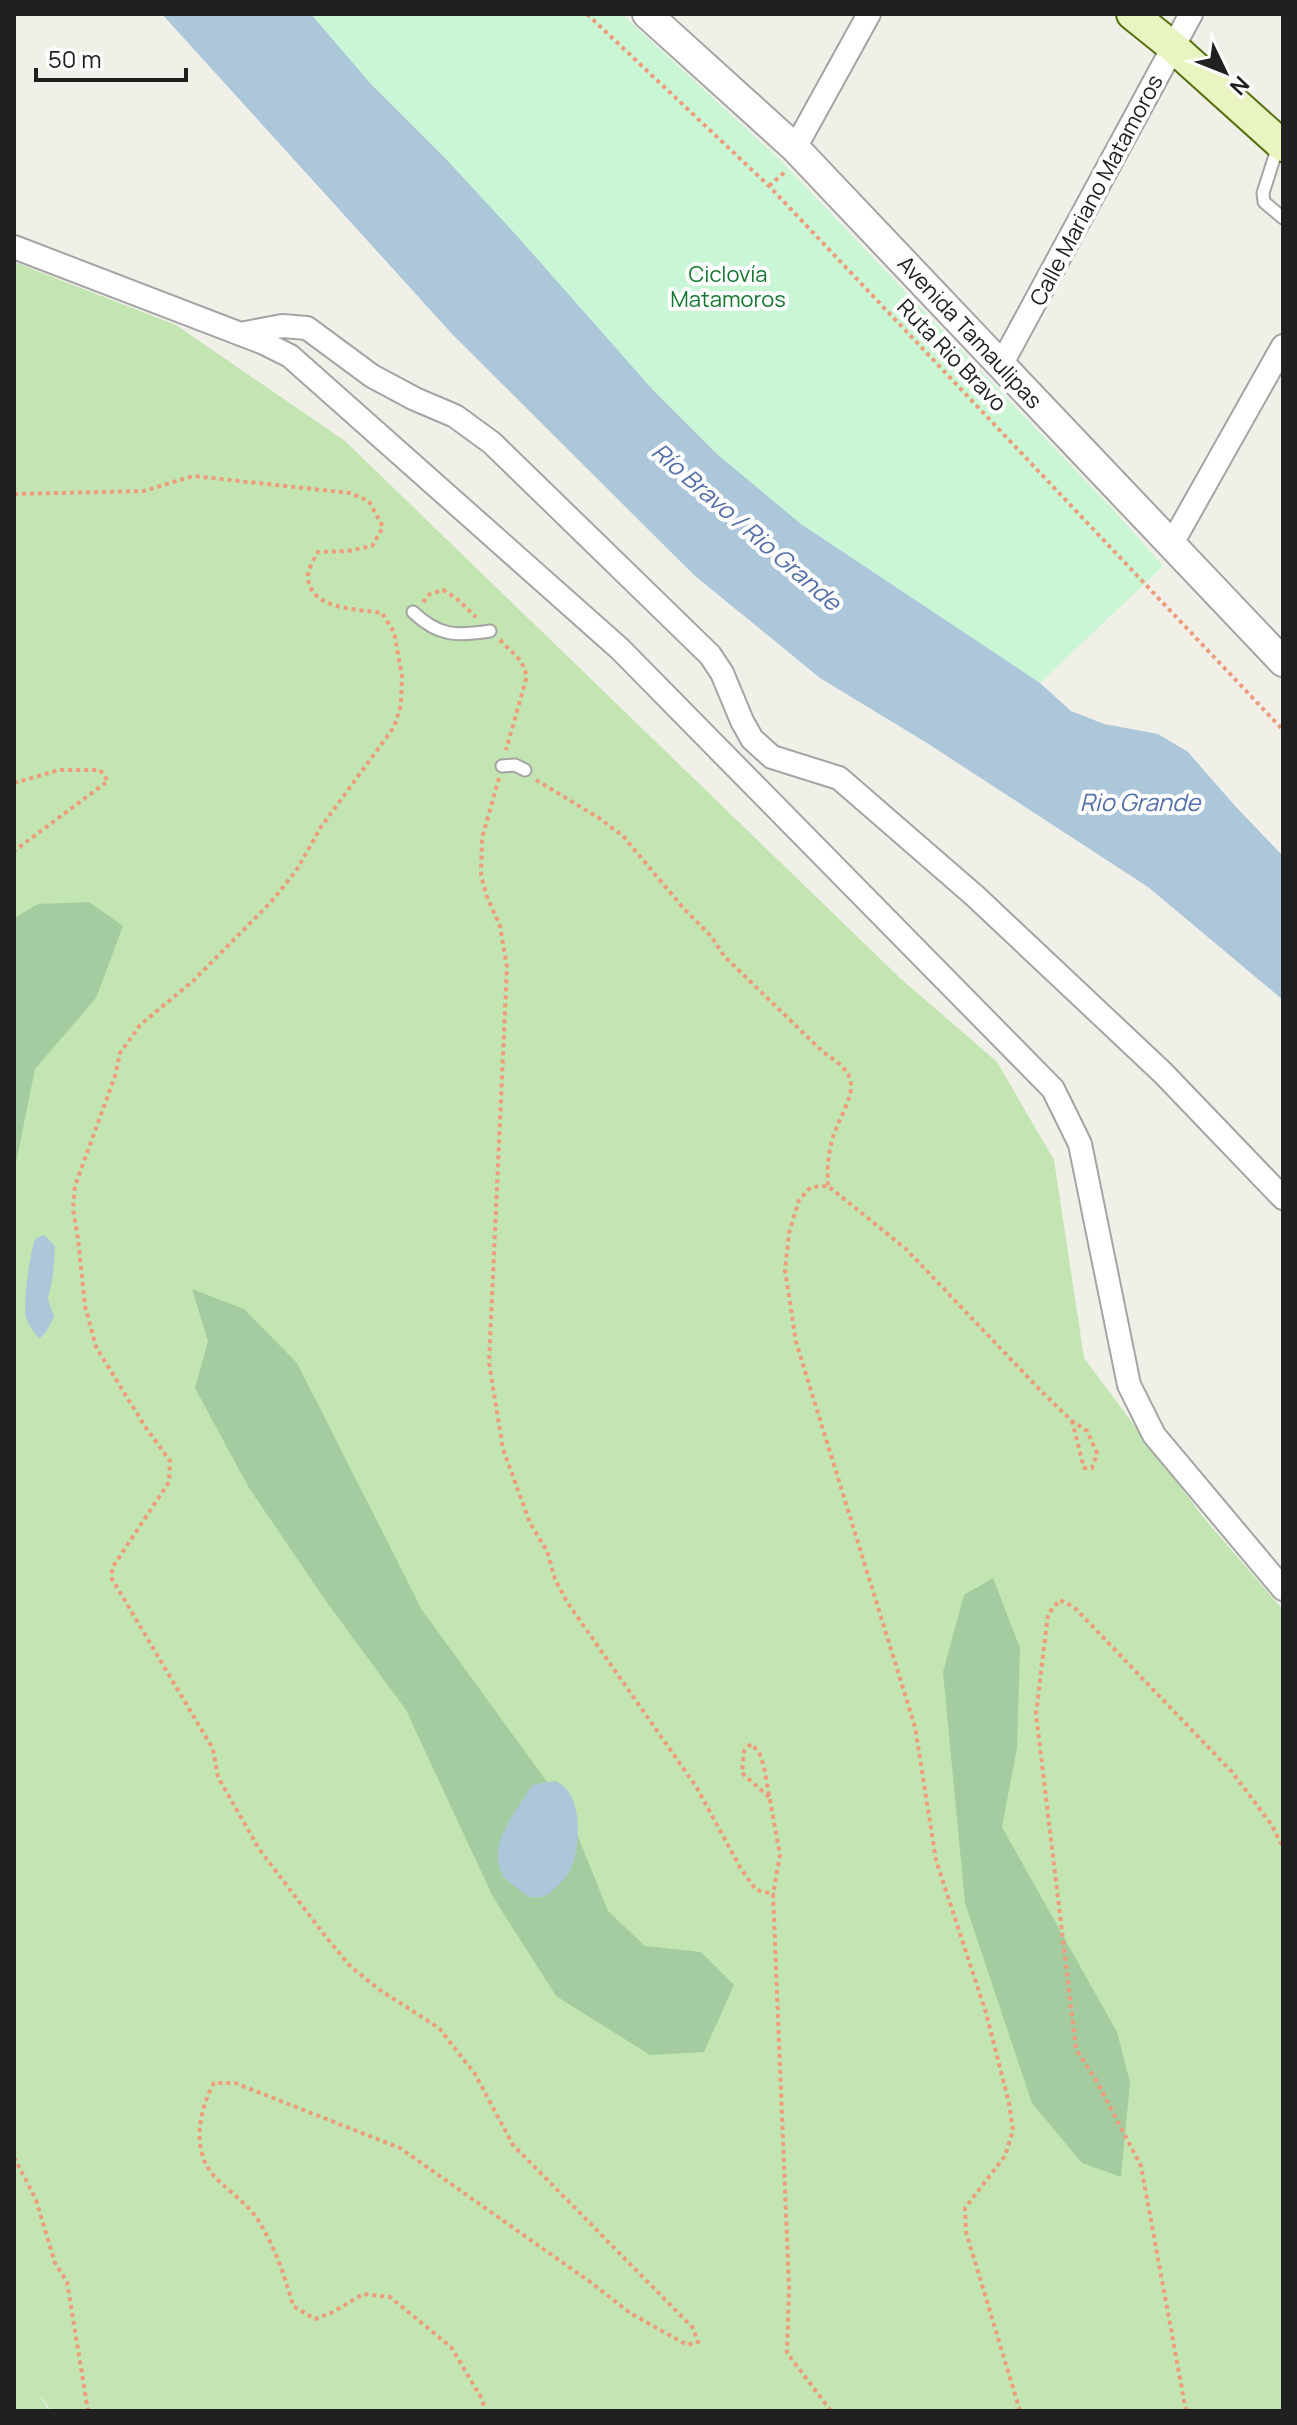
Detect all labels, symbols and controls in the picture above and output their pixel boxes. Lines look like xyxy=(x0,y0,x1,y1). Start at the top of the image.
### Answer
scale bar xyxy=(36,32,186,82)
north arrow xyxy=(1185,32,1265,112)
text: 50 m xyxy=(48,42,102,75)
street label: Calle Mariano Matamoros xyxy=(1022,69,1170,311)
text: N xyxy=(1223,70,1256,102)
street label: Avenida Tamaulipas xyxy=(891,249,1049,415)
park label: Ciclovía Matamoros xyxy=(670,259,786,314)
street label: Ruta Rio Bravo xyxy=(891,292,1013,418)
water label: Río Bravo / Rio Grande xyxy=(645,435,850,619)
water label: Rio Grande xyxy=(1080,785,1202,818)

